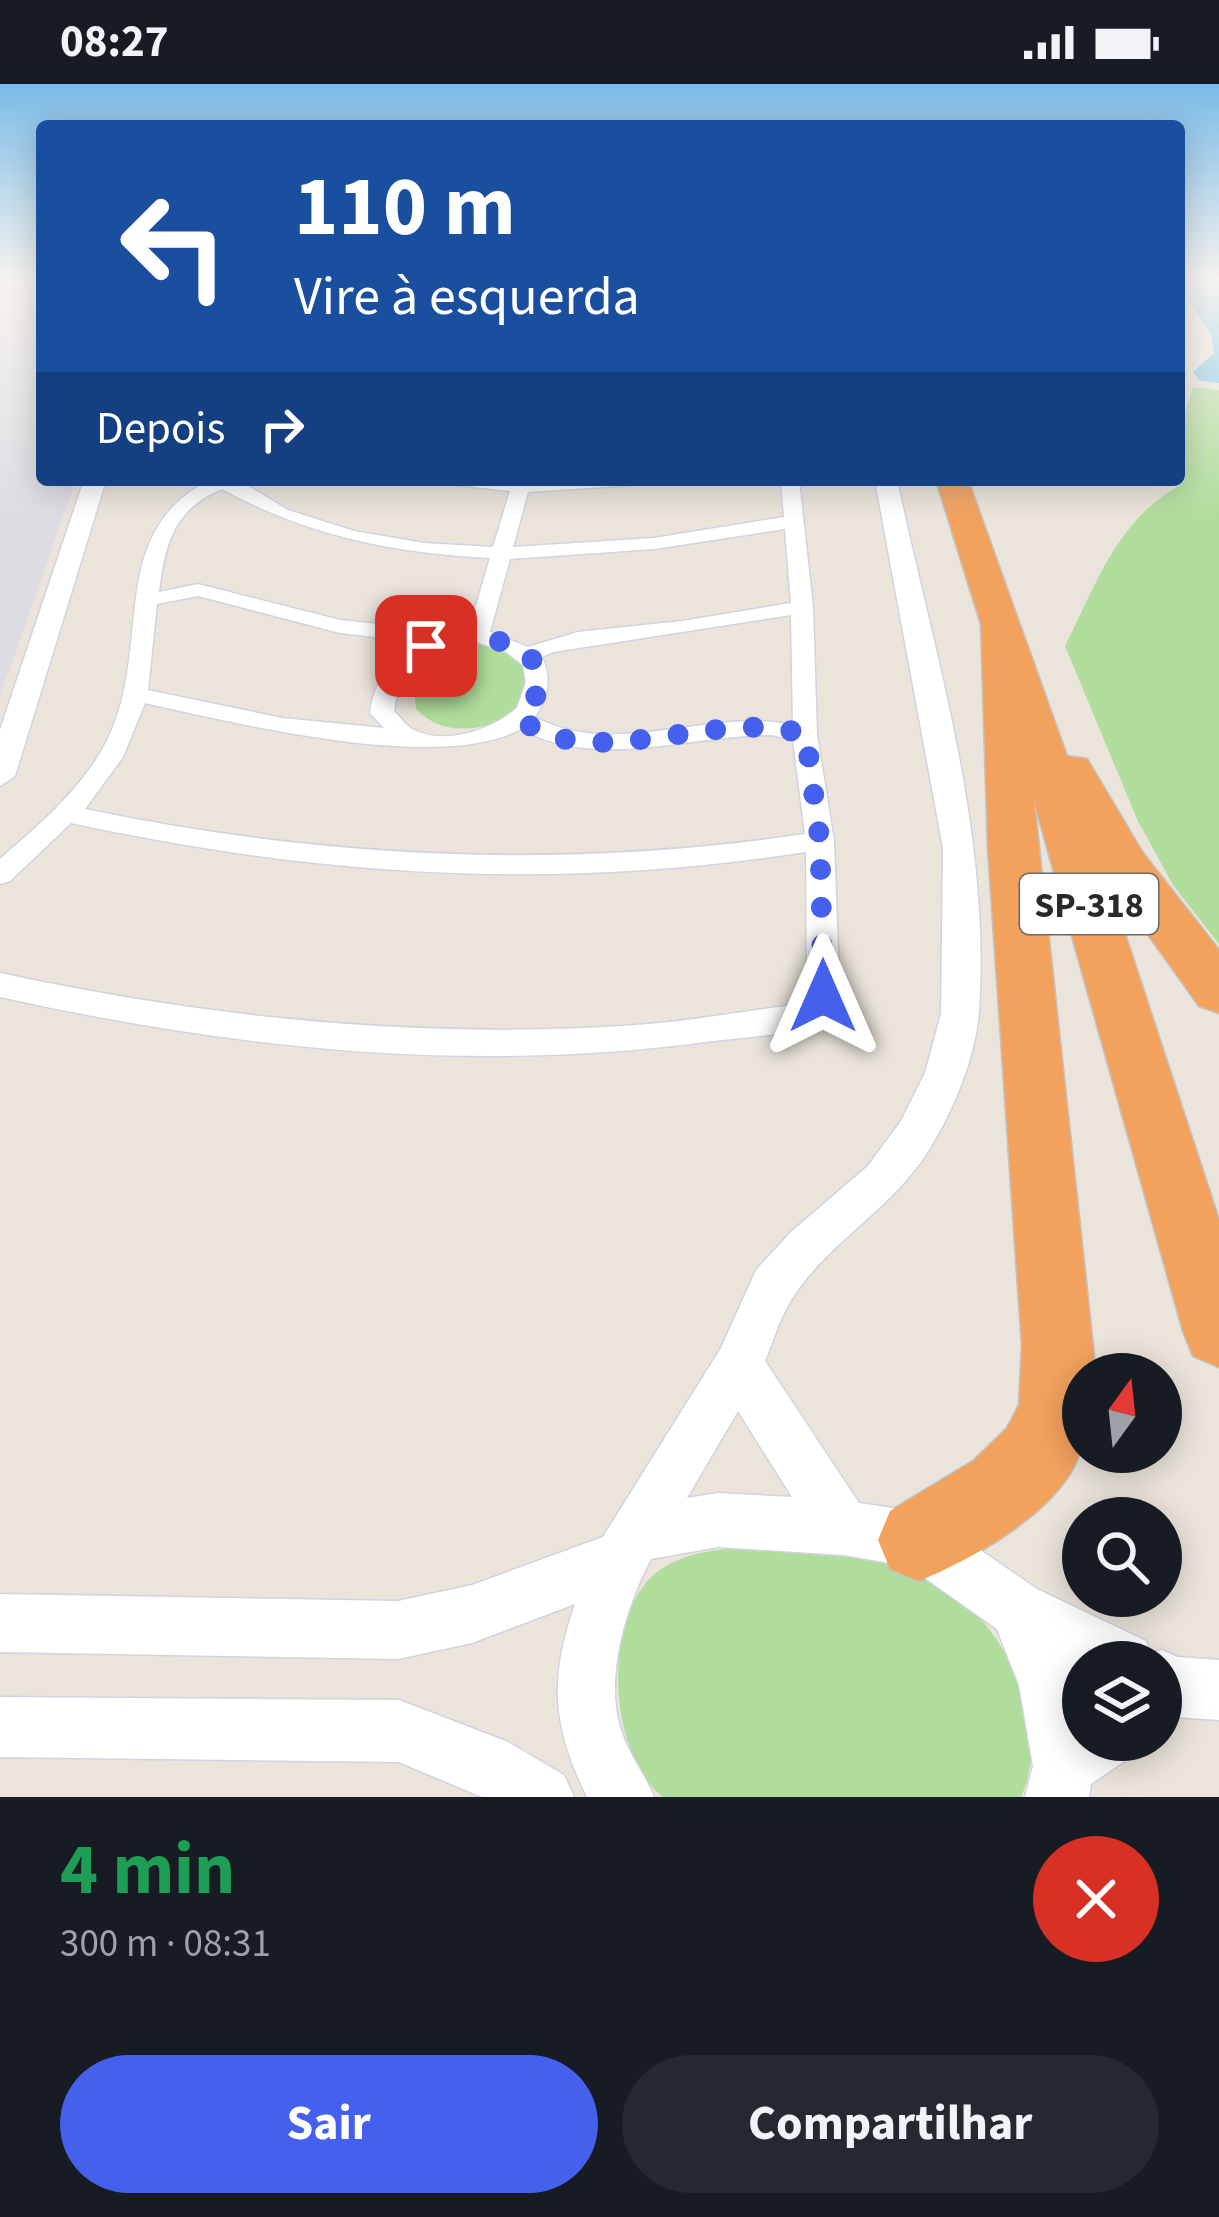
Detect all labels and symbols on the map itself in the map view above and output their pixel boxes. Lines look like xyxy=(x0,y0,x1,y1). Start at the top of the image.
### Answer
pin xyxy=(375,595,477,697)
road number: SP-318 xyxy=(1020,874,1158,934)
position arrow xyxy=(760,933,886,1059)
north arrow xyxy=(1062,1353,1182,1473)

